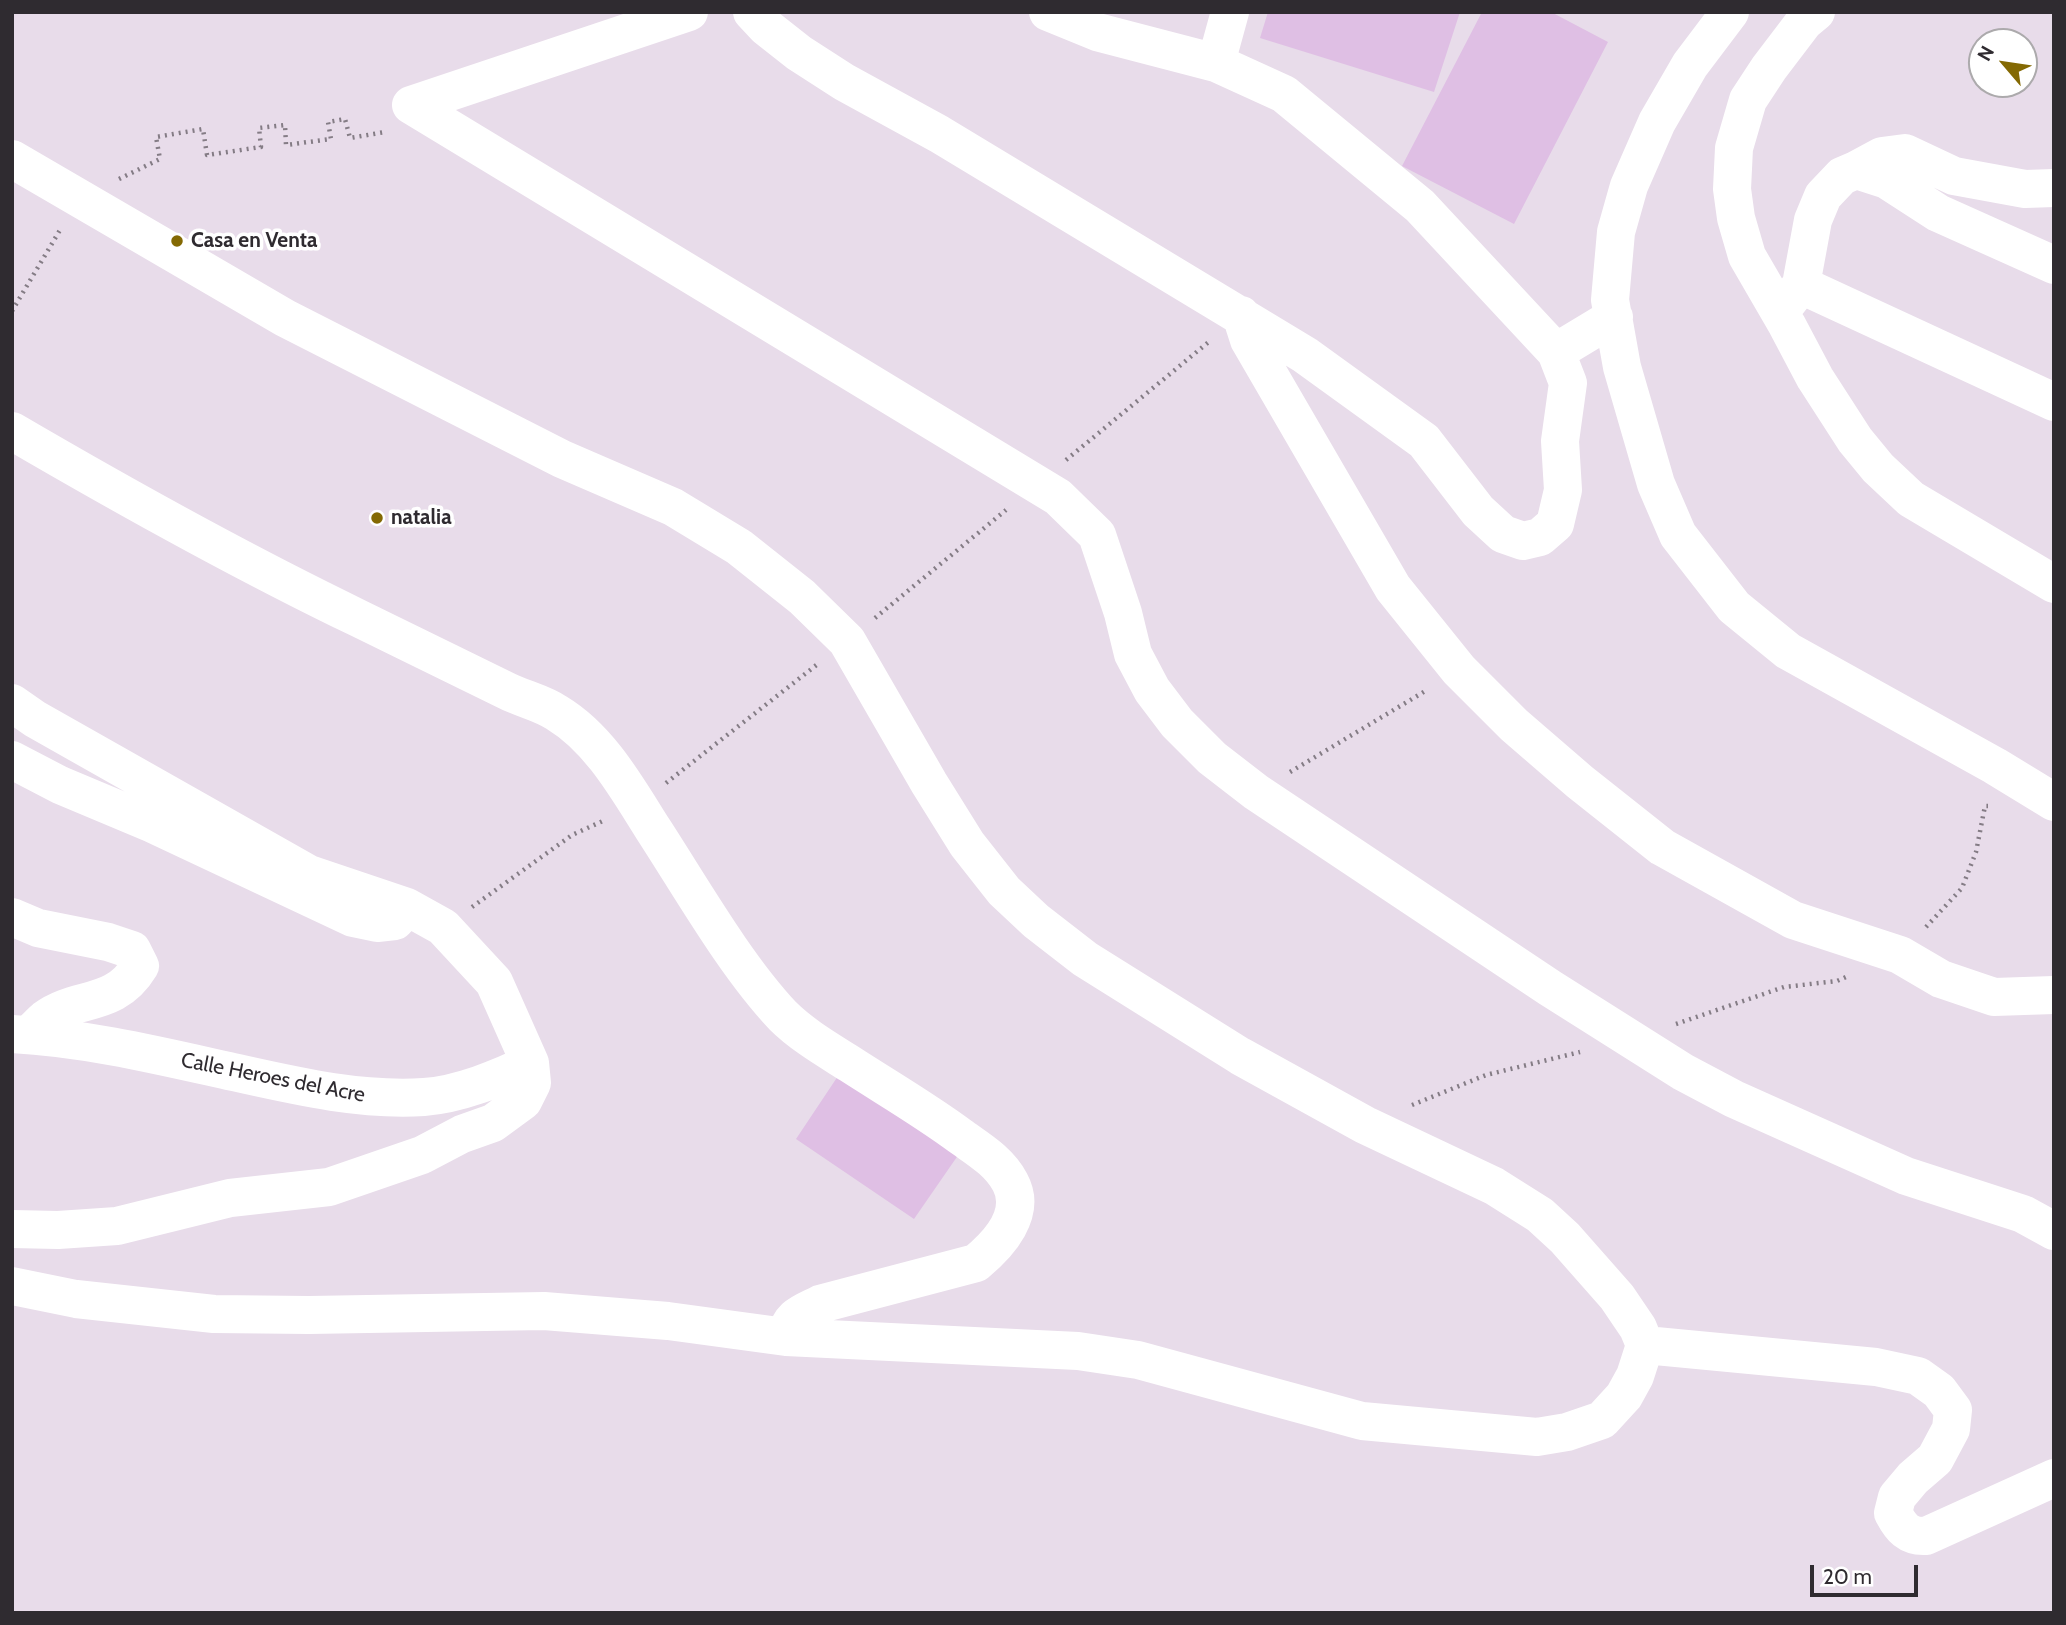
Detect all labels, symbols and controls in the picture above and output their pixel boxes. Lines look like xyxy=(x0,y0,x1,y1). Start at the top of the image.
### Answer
north arrow xyxy=(1968,28,2038,98)
text: N xyxy=(1973,42,1999,65)
place label: Casa en Venta xyxy=(191,228,317,254)
marker: Casa en Venta xyxy=(169,233,185,249)
place label: natalia xyxy=(391,505,452,531)
marker: natalia xyxy=(369,510,385,526)
street label: Calle Heroes del Acre xyxy=(179,1048,367,1108)
scale bar xyxy=(1814,1552,1923,1596)
text: 20 m xyxy=(1823,1564,1872,1589)

